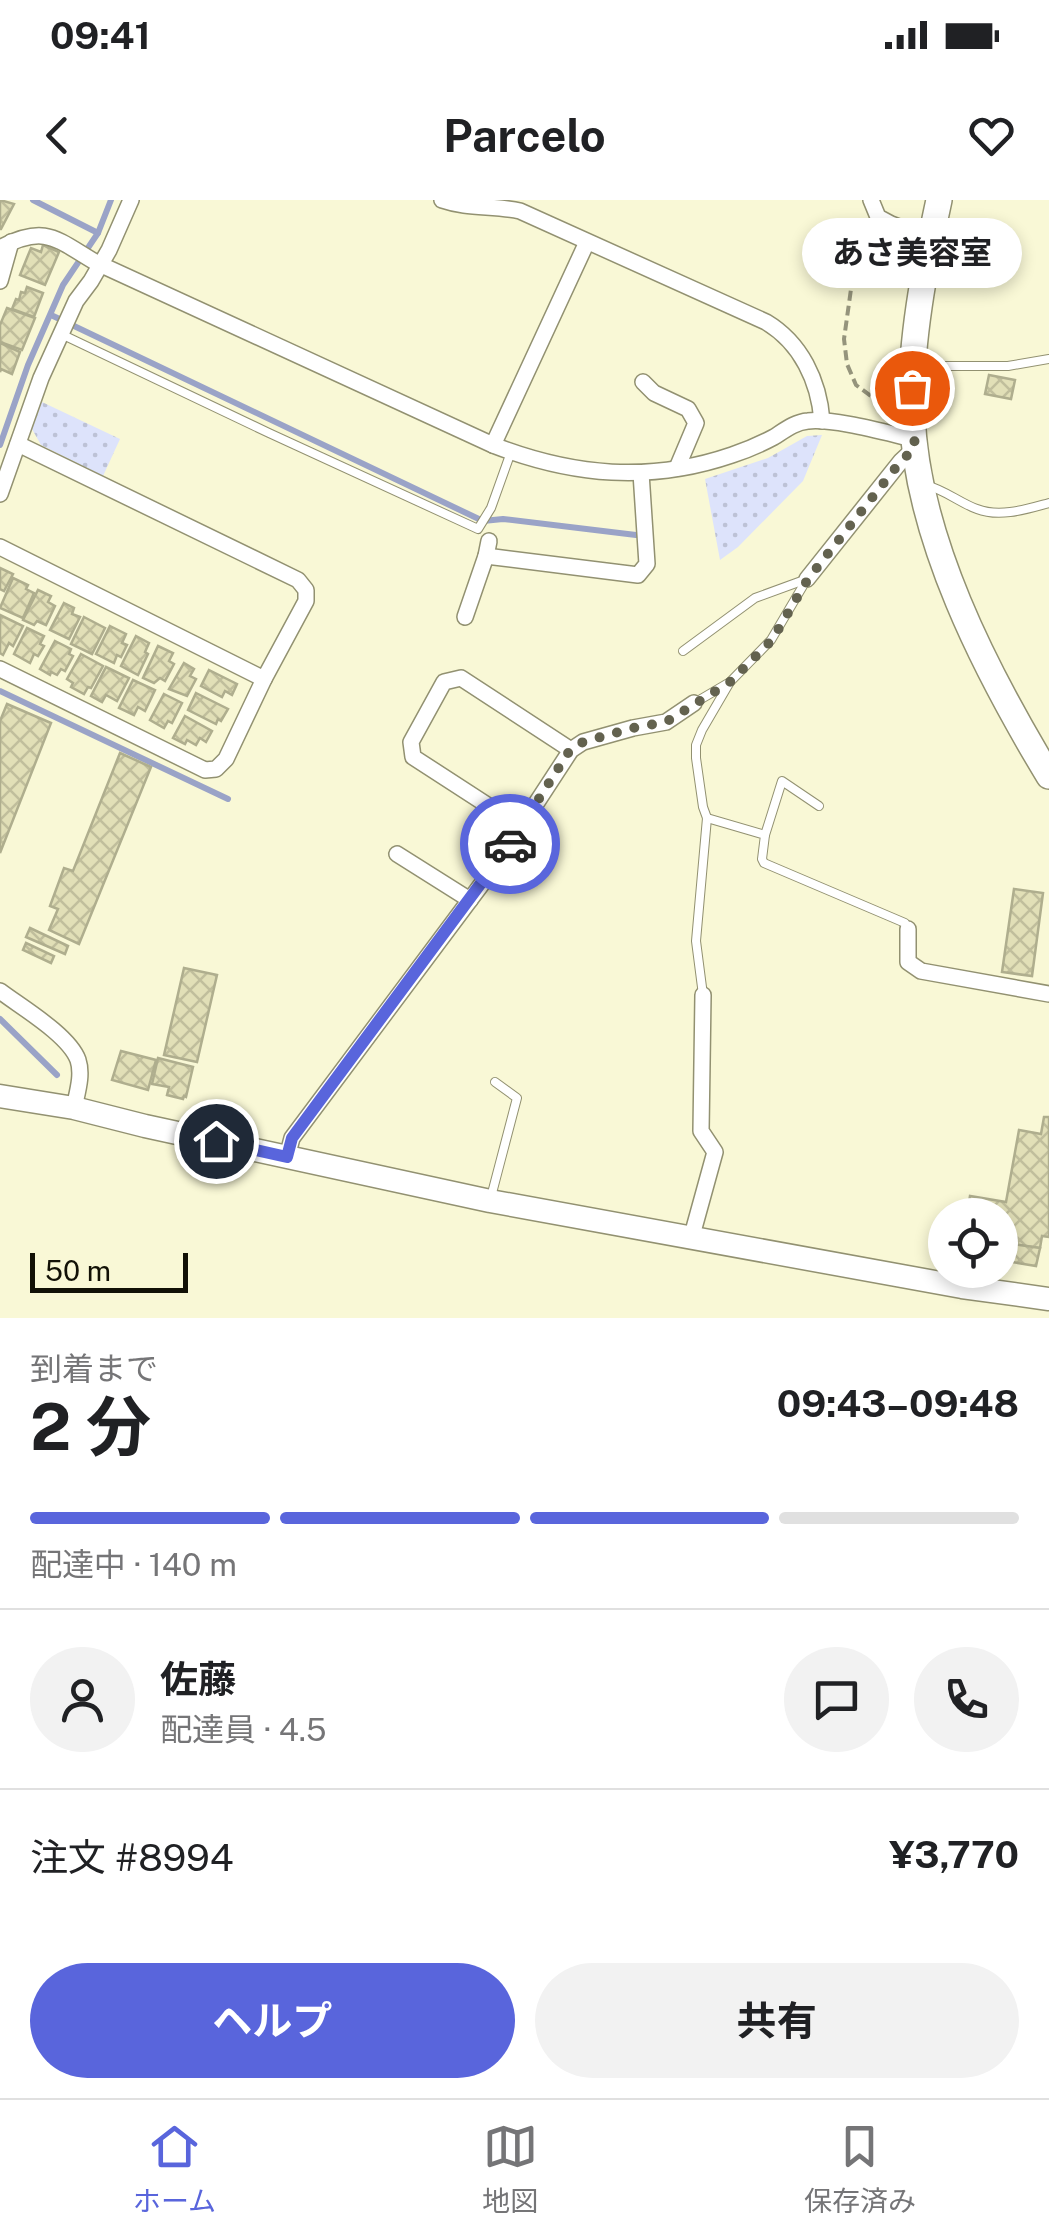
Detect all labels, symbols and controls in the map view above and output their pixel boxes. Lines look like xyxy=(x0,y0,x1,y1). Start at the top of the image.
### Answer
text: 09:41 xyxy=(50,13,151,58)
icon: back xyxy=(30,108,85,163)
icon: heart xyxy=(964,108,1019,163)
text: Parcelo xyxy=(443,109,606,162)
callout: あさ美容室 xyxy=(802,218,1022,288)
text: あさ美容室 xyxy=(832,234,992,271)
pin xyxy=(870,346,955,431)
icon: bag xyxy=(885,361,940,416)
courier xyxy=(460,794,560,894)
icon: car xyxy=(483,817,538,872)
pin xyxy=(174,1099,259,1184)
icon: home xyxy=(189,1114,244,1169)
map controls xyxy=(928,1198,1018,1288)
button: locate xyxy=(928,1198,1018,1288)
scale bar xyxy=(30,1248,188,1292)
text: 50 m xyxy=(45,1254,111,1287)
text: 到着まで xyxy=(30,1350,158,1387)
text: 09:43–09:48 xyxy=(777,1381,1019,1426)
text: 2 分 xyxy=(30,1388,151,1465)
text: 配達中 · 140 m xyxy=(30,1546,237,1583)
button: person xyxy=(30,1647,135,1752)
button: chat xyxy=(784,1647,889,1752)
button: phone xyxy=(914,1647,1019,1752)
text: 佐藤 xyxy=(160,1657,236,1702)
text: 配達員 · 4.5 xyxy=(160,1711,327,1748)
text: ¥3,770 xyxy=(889,1832,1019,1877)
text: 注文 #8994 xyxy=(30,1835,234,1880)
button: ヘルプ xyxy=(30,1963,515,2078)
button: 共有 xyxy=(535,1963,1019,2078)
tab: ホーム xyxy=(133,2119,216,2219)
tab: 地図 xyxy=(482,2119,538,2219)
tab: 保存済み xyxy=(804,2119,916,2219)

